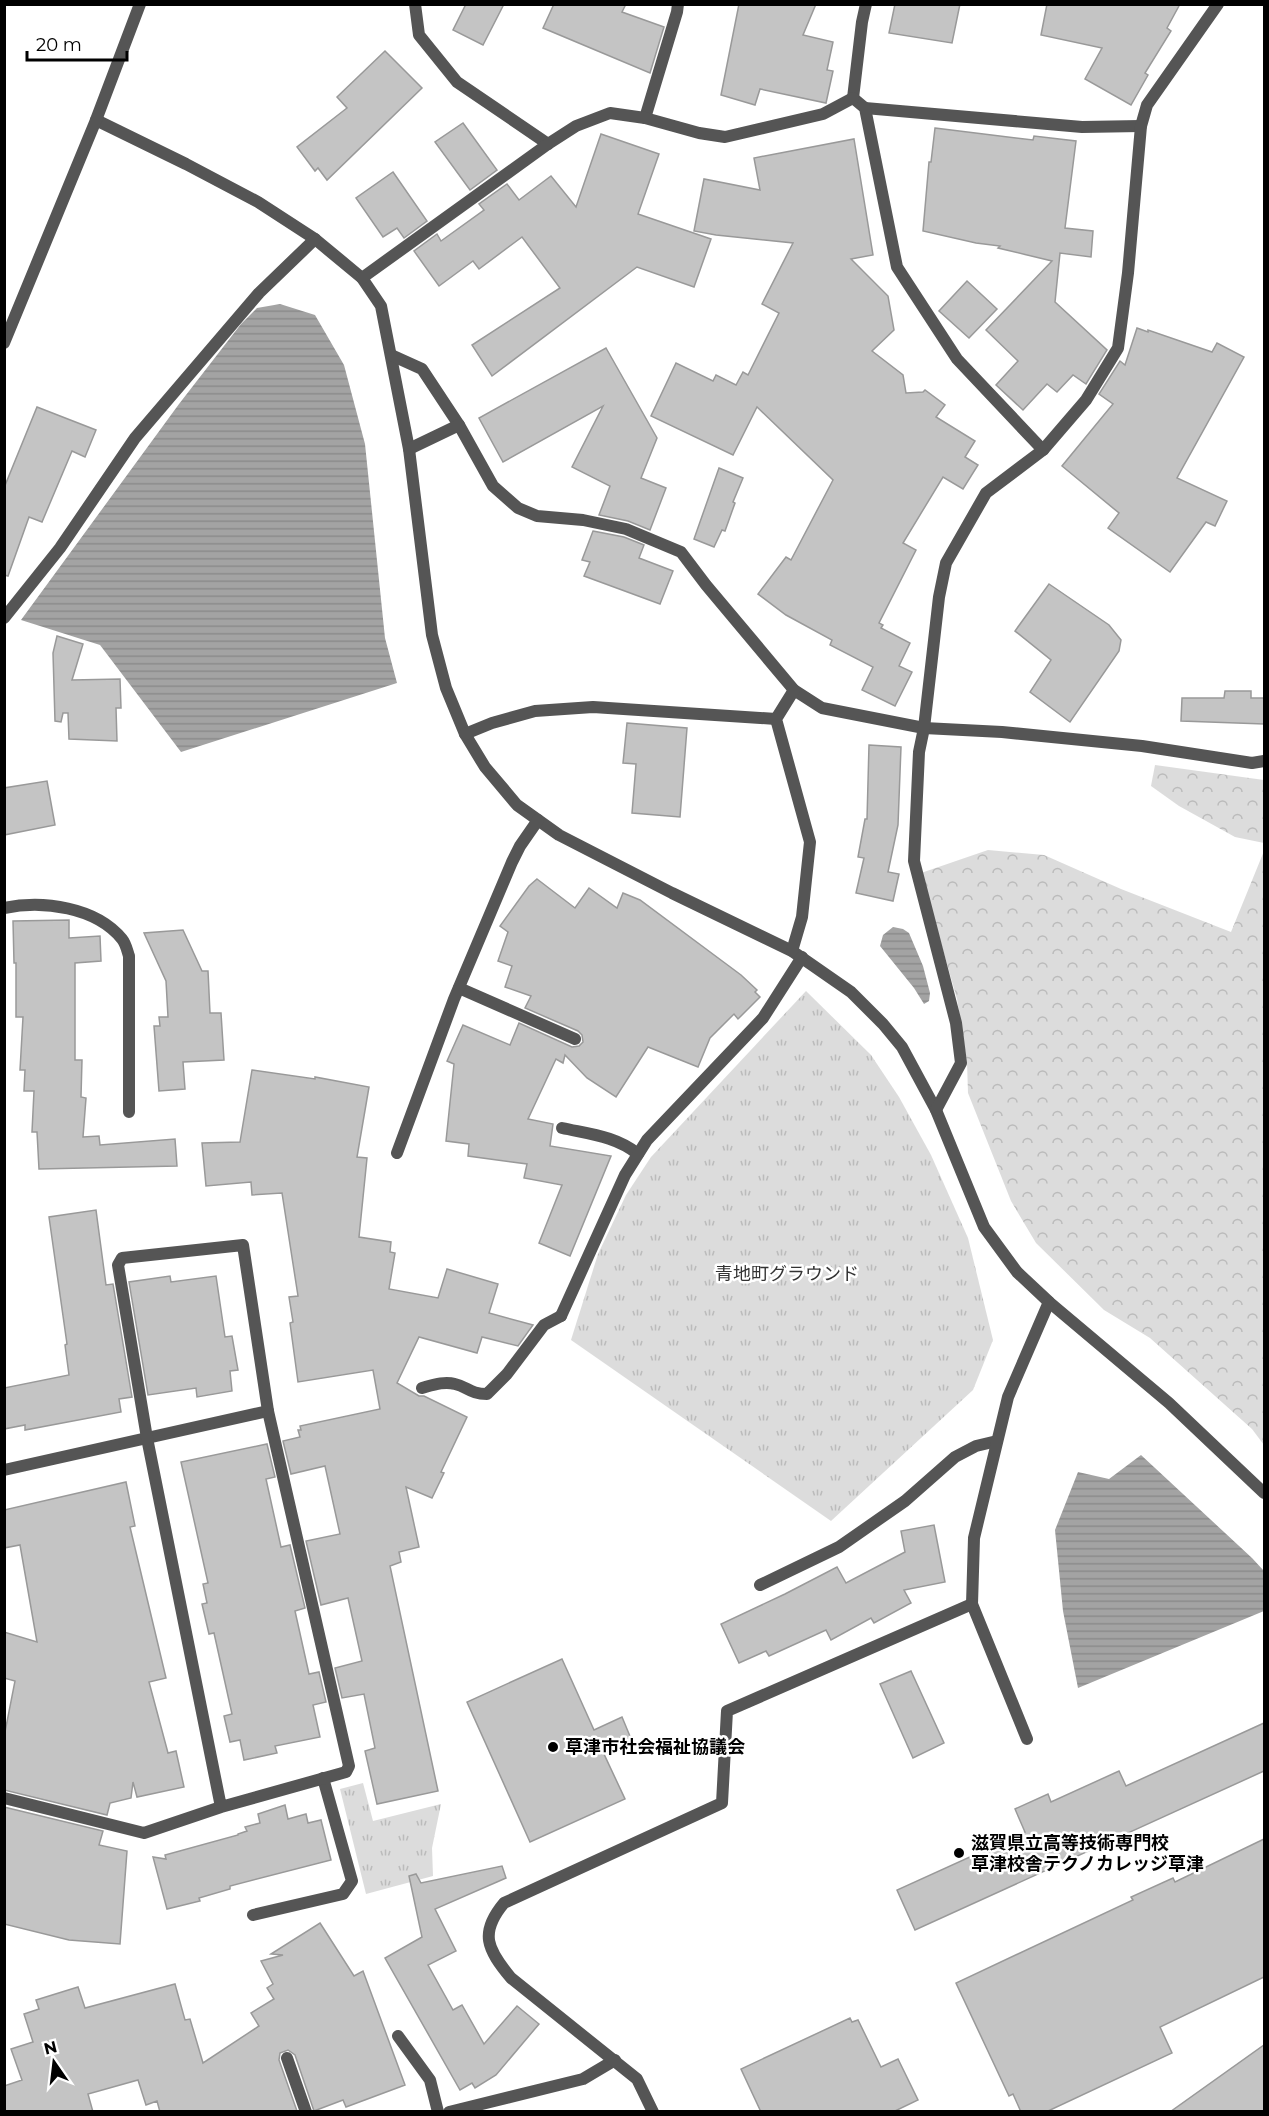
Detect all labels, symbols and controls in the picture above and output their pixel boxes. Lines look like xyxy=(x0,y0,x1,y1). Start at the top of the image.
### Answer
scale bar xyxy=(27,24,128,62)
text: 20 m xyxy=(36,34,82,56)
park label: 青地町グラウンド xyxy=(715,1263,859,1285)
place label: 草津市社会福祉協議会 xyxy=(565,1736,745,1758)
marker: 草津市社会福祉協議会 xyxy=(546,1740,560,1754)
place label: 滋賀県立高等技術専門校 草津校舎テクノカレッジ草津 xyxy=(971,1832,1204,1875)
marker: 滋賀県立高等技術専門校 草津校舎テクノカレッジ草津 xyxy=(952,1846,966,1860)
north arrow xyxy=(24,2032,84,2092)
text: N xyxy=(42,2037,59,2059)

